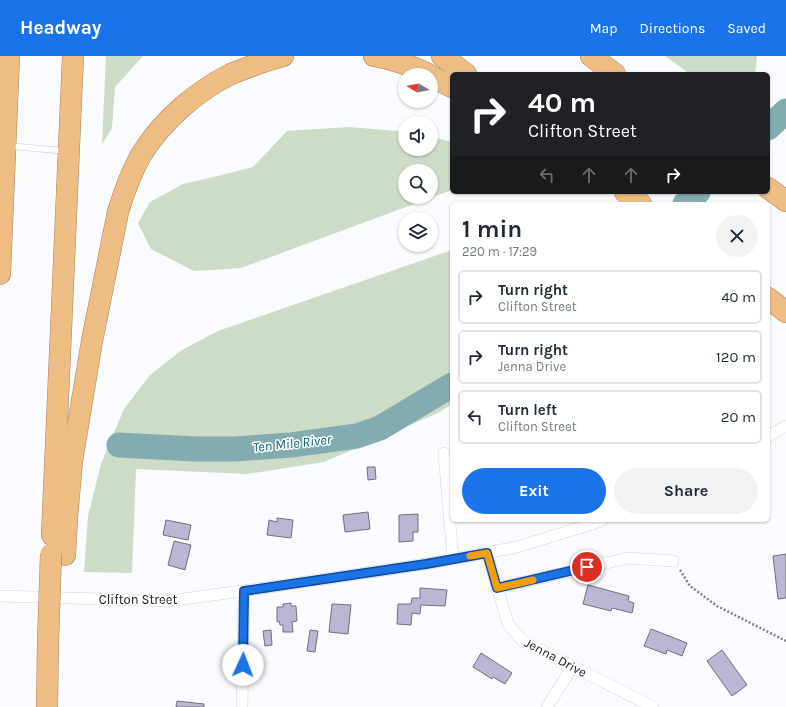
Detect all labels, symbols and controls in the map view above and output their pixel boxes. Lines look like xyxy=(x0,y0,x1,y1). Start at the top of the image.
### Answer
text: Headway xyxy=(20,17,101,39)
text: Map xyxy=(590,20,618,37)
text: Directions xyxy=(640,20,705,37)
text: Saved xyxy=(727,20,766,37)
north arrow xyxy=(398,68,438,108)
map controls xyxy=(398,68,438,252)
text: 40 m xyxy=(528,86,596,119)
icon: right xyxy=(462,88,514,140)
button: sound xyxy=(398,116,438,156)
text: Clifton Street xyxy=(528,120,637,142)
button: search xyxy=(398,164,438,204)
icon: left xyxy=(536,164,558,186)
icon: ahead xyxy=(578,164,600,186)
icon: ahead xyxy=(620,164,642,186)
icon: right xyxy=(662,164,684,186)
button: layers xyxy=(398,212,438,252)
text: 1 min xyxy=(462,215,522,243)
button: close xyxy=(716,215,758,257)
text: 220 m · 17:29 xyxy=(462,244,537,259)
text: Turn right xyxy=(498,281,568,299)
icon: right xyxy=(464,286,486,308)
text: 40 m xyxy=(721,288,756,306)
text: Clifton Street xyxy=(498,299,577,314)
text: Turn right xyxy=(498,341,568,359)
icon: right xyxy=(464,346,486,368)
text: 120 m xyxy=(716,348,756,366)
text: Jenna Drive xyxy=(498,359,566,374)
text: Turn left xyxy=(498,401,557,419)
icon: left xyxy=(464,406,486,428)
text: 20 m xyxy=(721,408,756,426)
text: Clifton Street xyxy=(498,419,577,434)
water label: Ten Mile River xyxy=(252,431,333,456)
button: Exit xyxy=(462,468,606,514)
button: Share xyxy=(614,468,758,514)
pin xyxy=(570,550,604,584)
icon: arrive xyxy=(576,556,598,578)
street label: Clifton Street xyxy=(99,592,177,607)
street label: Jenna Drive xyxy=(522,635,590,680)
position arrow xyxy=(222,644,264,686)

